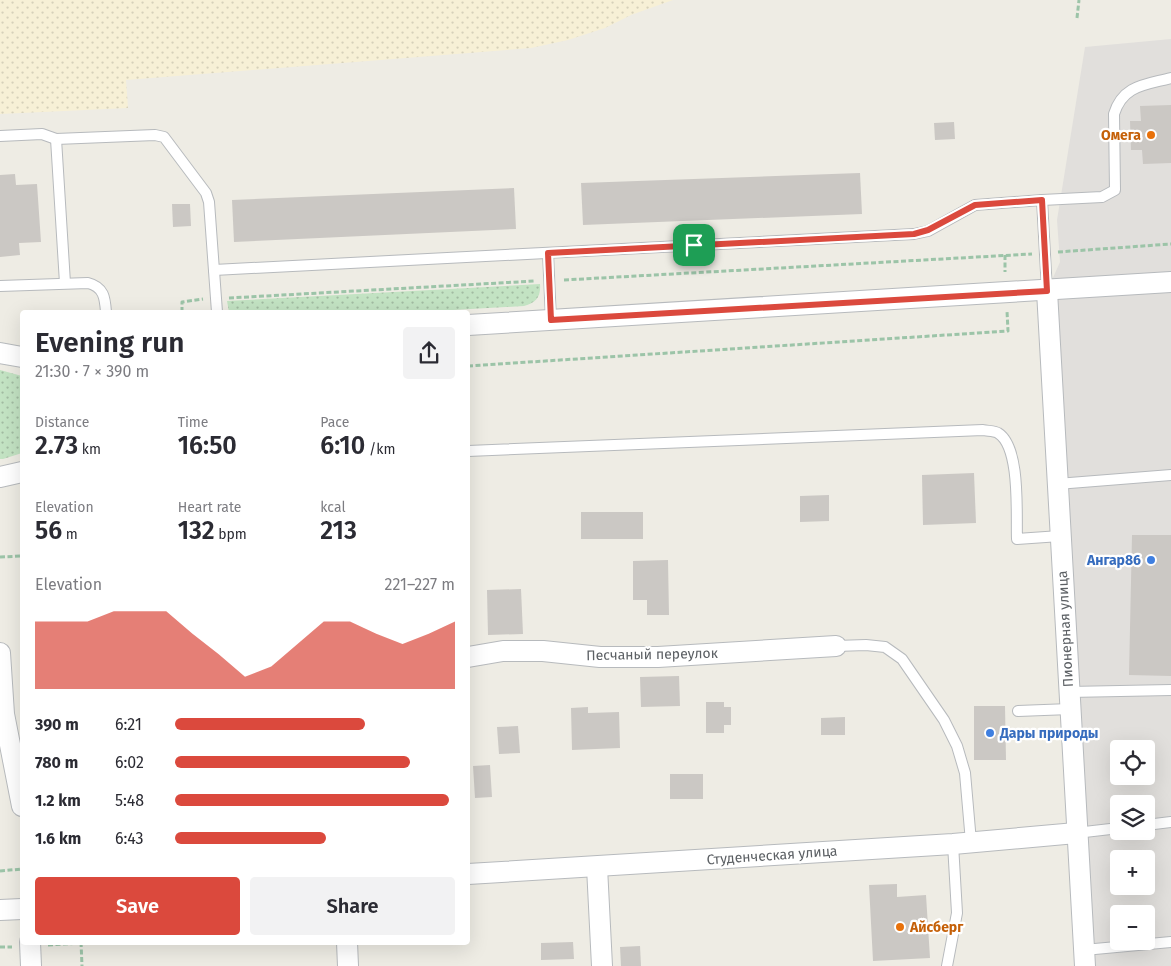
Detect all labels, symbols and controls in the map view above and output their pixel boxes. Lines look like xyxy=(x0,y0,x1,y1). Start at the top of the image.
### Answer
place label: Омега xyxy=(1101,127,1141,144)
marker: Омега xyxy=(1145,129,1157,141)
pin xyxy=(673,224,715,266)
icon: arrive xyxy=(680,231,708,259)
text: Evening run xyxy=(35,326,184,359)
button: share xyxy=(403,327,455,379)
text: 21:30 · 7 × 390 m xyxy=(35,362,149,381)
text: Distance xyxy=(35,414,89,431)
text: Time xyxy=(178,414,208,431)
text: Pace xyxy=(320,414,349,431)
text: 2.73 xyxy=(35,431,78,461)
text: 16:50 xyxy=(178,431,237,461)
text: 6:10 xyxy=(320,431,365,461)
text: km xyxy=(78,441,101,458)
text: /km xyxy=(365,441,395,458)
text: Elevation xyxy=(35,499,94,516)
text: Heart rate xyxy=(178,499,241,516)
text: kcal xyxy=(320,499,346,516)
text: 56 xyxy=(35,516,62,546)
text: 132 xyxy=(178,516,214,546)
text: 213 xyxy=(320,516,357,546)
text: m xyxy=(62,526,78,543)
text: bpm xyxy=(214,526,247,543)
place label: Ангар86 xyxy=(1086,552,1141,569)
marker: Ангар86 xyxy=(1145,554,1157,566)
street label: Пионерная улица xyxy=(1054,570,1077,688)
text: Elevation xyxy=(35,575,102,594)
text: 221–227 m xyxy=(385,575,455,594)
street label: Песчаный переулок xyxy=(586,645,719,664)
text: 390 m xyxy=(35,715,79,734)
text: 6:21 xyxy=(115,715,142,734)
place label: Дары природы xyxy=(999,725,1098,742)
marker: Дары природы xyxy=(984,727,996,739)
map controls xyxy=(1110,740,1155,950)
button: locate xyxy=(1110,740,1155,785)
text: 780 m xyxy=(35,753,78,772)
text: 6:02 xyxy=(115,753,144,772)
text: 1.2 km xyxy=(35,791,81,810)
text: 5:48 xyxy=(115,791,144,810)
button: layers xyxy=(1110,795,1155,840)
text: 1.6 km xyxy=(35,829,81,848)
text: 6:43 xyxy=(115,829,144,848)
street label: Студенческая улица xyxy=(706,842,838,869)
button: + xyxy=(1110,850,1155,895)
button: Save xyxy=(35,877,240,935)
button: Share xyxy=(250,877,455,935)
button: − xyxy=(1110,905,1155,950)
place label: Айсберг xyxy=(909,919,964,936)
marker: Айсберг xyxy=(894,921,906,933)

